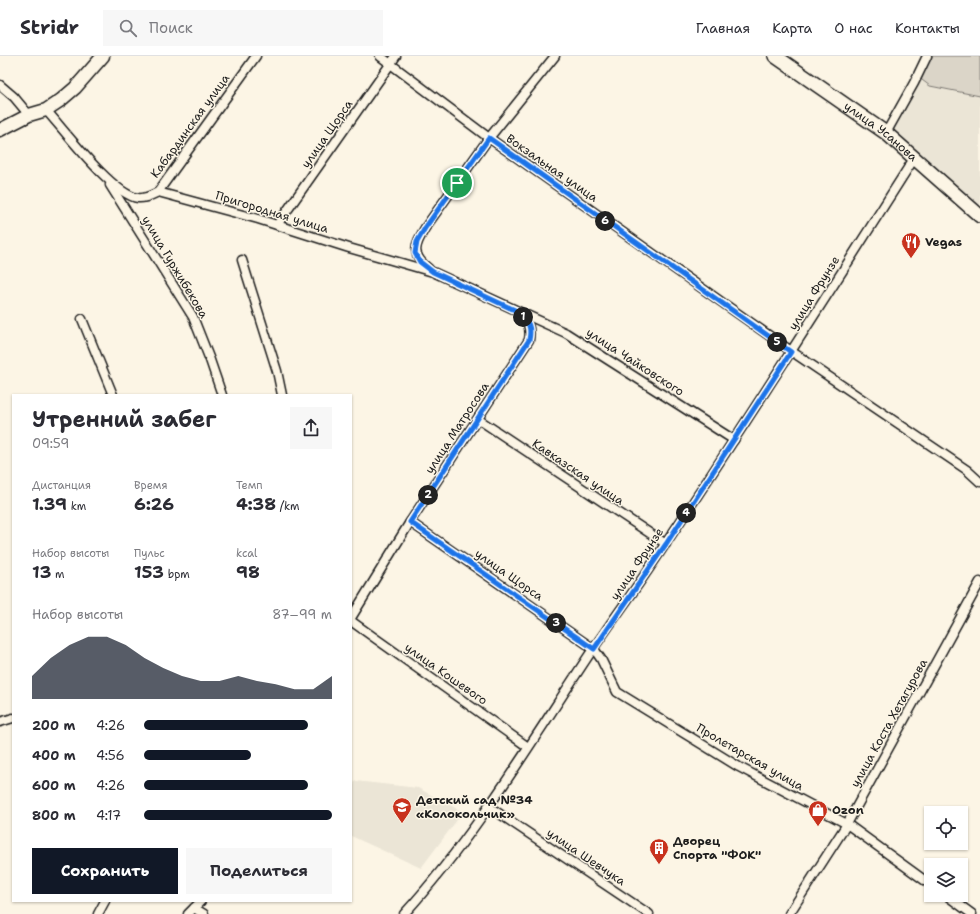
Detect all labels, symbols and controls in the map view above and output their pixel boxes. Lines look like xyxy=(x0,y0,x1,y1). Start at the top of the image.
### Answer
search box xyxy=(103,10,383,46)
text: Stridr xyxy=(20,15,79,40)
icon: search xyxy=(117,17,139,39)
text: Поиск xyxy=(149,18,193,38)
text: Главная xyxy=(696,19,750,37)
text: Карта xyxy=(772,19,812,37)
text: О нас xyxy=(834,19,873,37)
text: Контакты xyxy=(895,19,960,37)
street label: Кабардинская улица xyxy=(147,70,233,181)
street label: улица Щорса xyxy=(298,96,357,171)
street label: улица Усанова xyxy=(841,98,921,165)
street label: Вокзальная улица xyxy=(503,130,601,206)
pin xyxy=(440,166,474,200)
icon: arrive xyxy=(446,172,468,194)
street label: Пригородная улица xyxy=(214,187,331,237)
pin: 6 xyxy=(595,211,615,231)
street label: улица Гуржибекова xyxy=(138,213,212,322)
text: 6 xyxy=(601,213,609,228)
restaurant icon: Vegas xyxy=(900,231,922,259)
place label: Vegas xyxy=(925,234,962,250)
street label: улица Фрунзе xyxy=(785,253,843,333)
pin: 1 xyxy=(513,307,533,327)
text: 1 xyxy=(520,309,526,324)
street label: улица Чайковского xyxy=(583,324,687,400)
pin: 5 xyxy=(767,332,787,352)
text: 5 xyxy=(774,334,780,349)
street label: улица Матросова xyxy=(421,379,493,477)
text: Утренний забег xyxy=(32,405,216,434)
button: share xyxy=(290,407,332,449)
text: 09:59 xyxy=(32,435,69,452)
street label: Кавказская улица xyxy=(529,435,627,509)
text: Дистанция xyxy=(32,478,91,493)
text: Время xyxy=(134,478,168,493)
text: Темп xyxy=(236,478,263,493)
pin: 2 xyxy=(418,485,438,505)
text: 2 xyxy=(424,487,432,502)
text: 1.39 xyxy=(32,493,67,515)
text: 6:26 xyxy=(134,493,174,515)
text: 4:38 xyxy=(236,493,276,515)
text: km xyxy=(67,499,86,514)
text: /km xyxy=(276,499,299,514)
pin: 4 xyxy=(676,503,696,523)
text: 4 xyxy=(682,505,690,520)
street label: улица Фрунзе xyxy=(607,524,667,603)
text: Набор высоты xyxy=(32,546,109,561)
text: Пульс xyxy=(134,546,165,561)
text: kcal xyxy=(236,546,257,561)
street label: улица Щорса xyxy=(472,546,547,605)
text: 13 xyxy=(32,561,51,583)
text: 153 xyxy=(134,561,164,583)
text: 98 xyxy=(236,561,260,583)
text: m xyxy=(51,567,65,582)
text: bpm xyxy=(164,567,190,582)
text: Набор высоты xyxy=(32,606,123,623)
text: 87–99 m xyxy=(272,606,332,623)
pin: 3 xyxy=(546,613,566,633)
text: 3 xyxy=(552,615,560,630)
street label: улица Кошевого xyxy=(401,639,491,709)
street label: улица Коста Хетагурова xyxy=(847,655,931,790)
text: 200 m xyxy=(32,717,75,734)
text: 4:26 xyxy=(96,717,125,734)
street label: Пролетарская улица xyxy=(693,720,807,795)
text: 400 m xyxy=(32,747,76,764)
text: 4:56 xyxy=(96,747,125,764)
text: 600 m xyxy=(32,777,76,794)
text: 4:26 xyxy=(96,777,125,794)
place label: Детский сад №34 «Колокольчик» xyxy=(416,792,533,822)
school or university icon: Детский сад №34 «Колокольчик» xyxy=(391,796,413,824)
shop icon: Ozon xyxy=(807,799,829,827)
place label: Ozon xyxy=(832,802,864,818)
map controls xyxy=(924,806,968,902)
button: locate xyxy=(924,806,968,850)
text: 800 m xyxy=(32,807,76,824)
text: 4:17 xyxy=(96,807,121,824)
street label: улица Шевчука xyxy=(543,825,629,890)
place label: Дворец Спорта "ФОК" xyxy=(673,833,761,863)
building icon: Дворец Спорта "ФОК" xyxy=(648,837,670,865)
button: Сохранить xyxy=(32,848,178,894)
button: Поделиться xyxy=(186,848,332,894)
button: layers xyxy=(924,858,968,902)

